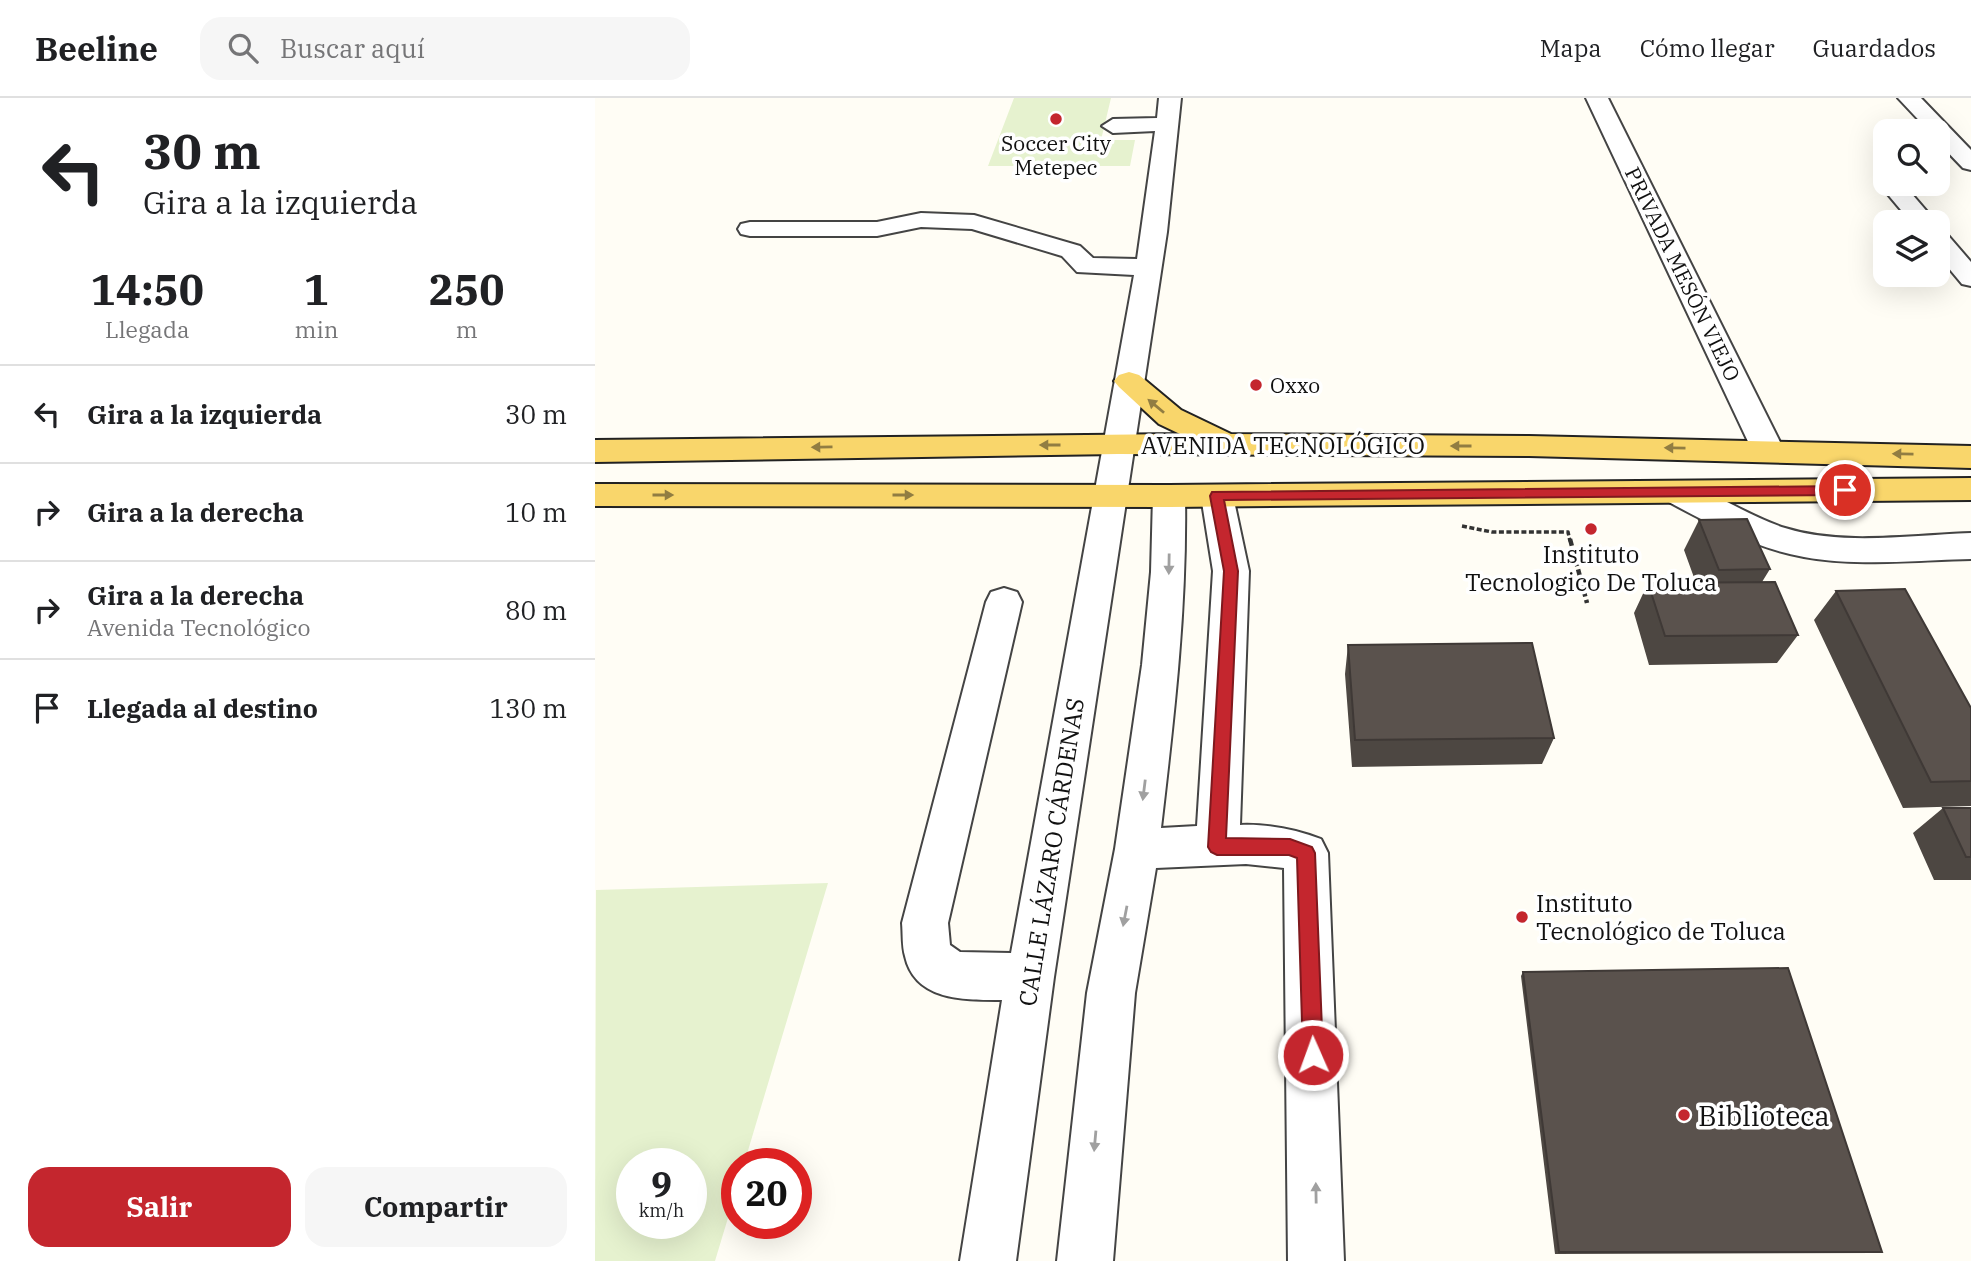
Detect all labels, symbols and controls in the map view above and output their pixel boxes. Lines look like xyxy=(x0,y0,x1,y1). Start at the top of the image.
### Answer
search box xyxy=(200,17,690,80)
text: Beeline xyxy=(35,27,158,70)
icon: search xyxy=(224,29,262,67)
text: Buscar aquí xyxy=(280,31,425,65)
text: Mapa xyxy=(1540,32,1602,64)
text: Cómo llegar xyxy=(1640,32,1775,64)
text: Guardados xyxy=(1813,32,1936,64)
marker: Soccer City Metepec xyxy=(1048,111,1064,127)
text: 30 m xyxy=(143,119,261,182)
map controls xyxy=(1873,119,1950,287)
button: search xyxy=(1873,119,1950,196)
icon: left xyxy=(28,126,119,217)
place label: Soccer City Metepec xyxy=(1001,129,1112,181)
street label: PRIVADA MESÓN VIEJO xyxy=(1619,162,1747,386)
text: Gira a la izquierda xyxy=(143,181,418,223)
button: layers xyxy=(1873,210,1950,287)
text: 14:50 xyxy=(90,262,204,317)
text: 1 xyxy=(304,262,329,317)
text: 250 xyxy=(429,262,504,317)
text: Llegada xyxy=(105,314,189,344)
text: min xyxy=(295,314,338,344)
text: m xyxy=(456,314,478,344)
place label: Oxxo xyxy=(1270,371,1320,399)
marker: Oxxo xyxy=(1248,377,1264,393)
icon: left xyxy=(28,395,66,433)
text: Gira a la izquierda xyxy=(87,397,322,431)
text: 30 m xyxy=(505,397,567,431)
one-way arrow xyxy=(1148,399,1165,414)
street label: AVENIDA TECNOLÓGICO xyxy=(1141,429,1425,461)
one-way arrow xyxy=(1039,439,1061,451)
one-way arrow xyxy=(1450,440,1472,452)
one-way arrow xyxy=(811,441,833,453)
one-way arrow xyxy=(1664,442,1686,454)
one-way arrow xyxy=(1892,448,1914,459)
pin xyxy=(1815,460,1875,520)
icon: arrive xyxy=(1826,471,1864,509)
one-way arrow xyxy=(652,489,674,501)
one-way arrow xyxy=(892,489,914,500)
icon: right xyxy=(28,493,66,531)
text: Gira a la derecha xyxy=(87,495,304,529)
text: 10 m xyxy=(505,495,567,529)
marker: Instituto Tecnologico De Toluca xyxy=(1583,521,1599,537)
place label: Instituto Tecnologico De Toluca xyxy=(1465,538,1717,598)
one-way arrow xyxy=(1163,553,1175,575)
text: Gira a la derecha xyxy=(87,578,304,612)
icon: right xyxy=(28,591,66,629)
text: 80 m xyxy=(505,593,567,627)
text: Avenida Tecnológico xyxy=(87,612,310,642)
icon: arrive xyxy=(28,689,66,727)
text: Llegada al destino xyxy=(87,691,318,725)
text: 130 m xyxy=(489,691,567,725)
street label: CALLE LÁZARO CÁRDENAS xyxy=(1011,696,1091,1008)
one-way arrow xyxy=(1139,779,1150,801)
place label: Instituto Tecnológico de Toluca xyxy=(1536,887,1786,947)
one-way arrow xyxy=(1119,905,1130,927)
marker: Instituto Tecnológico de Toluca xyxy=(1514,909,1530,925)
position arrow xyxy=(1276,1018,1350,1092)
place label: Biblioteca xyxy=(1698,1097,1830,1134)
marker: Biblioteca xyxy=(1676,1107,1692,1123)
one-way arrow xyxy=(1090,1130,1101,1152)
speed limit sign: 20 xyxy=(721,1148,812,1239)
text: 9 xyxy=(651,1161,672,1207)
button: Salir xyxy=(28,1167,291,1247)
button: Compartir xyxy=(305,1167,567,1247)
one-way arrow xyxy=(1310,1182,1322,1204)
text: km/h xyxy=(639,1199,684,1222)

